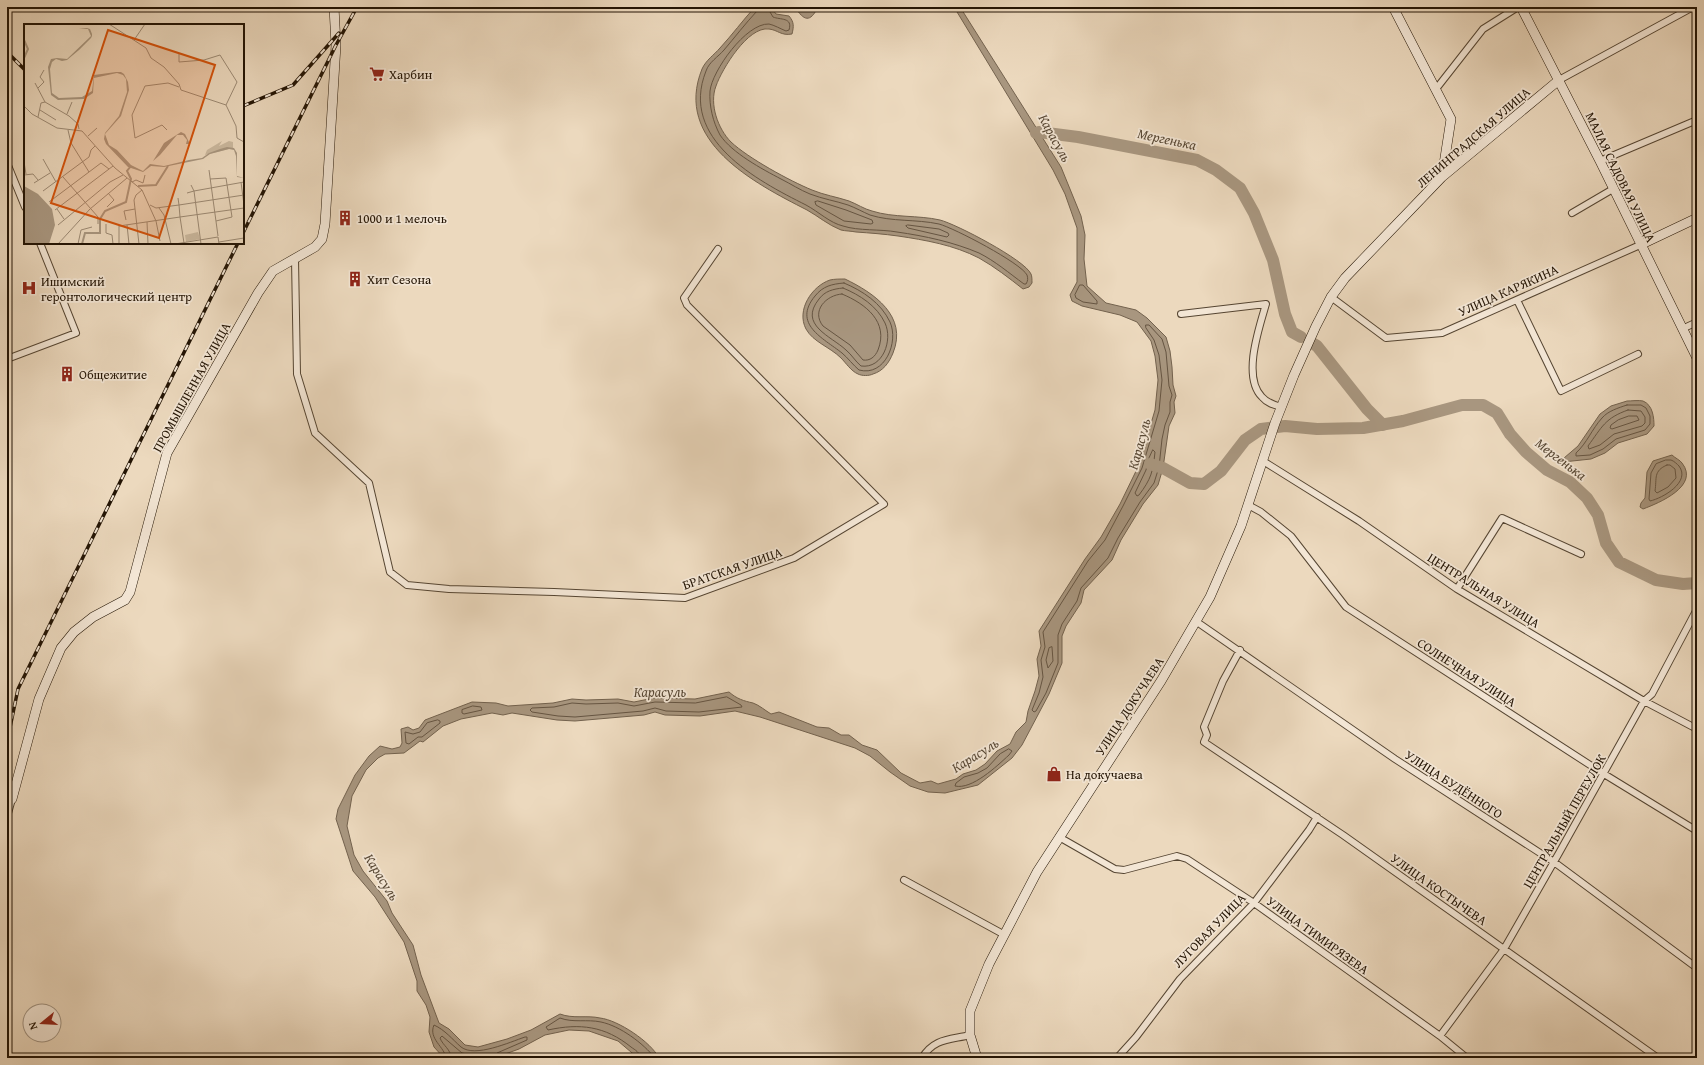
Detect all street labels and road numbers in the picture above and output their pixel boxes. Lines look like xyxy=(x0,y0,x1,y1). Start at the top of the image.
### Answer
street label: ЛЕНИНГРАДСКАЯ УЛИЦА xyxy=(1412,83,1534,192)
street label: МАЛАЯ САДОВАЯ УЛИЦА xyxy=(1581,109,1660,246)
street label: УЛИЦА КАРЯКИНА xyxy=(1455,260,1561,321)
street label: ПРОМЫШЛЕННАЯ УЛИЦА xyxy=(148,319,235,456)
street label: БРАТСКАЯ УЛИЦА xyxy=(680,542,785,594)
street label: ЦЕНТРАЛЬНАЯ УЛИЦА xyxy=(1424,548,1544,633)
street label: СОЛНЕЧНАЯ УЛИЦА xyxy=(1414,633,1520,712)
street label: УЛИЦА ДОКУЧАЕВА xyxy=(1090,653,1168,759)
street label: УЛИЦА БУДЁННОГО xyxy=(1401,746,1507,823)
street label: ЦЕНТРАЛЬНЫЙ ПЕРЕУЛОК xyxy=(1518,751,1611,892)
street label: УЛИЦА КОСТЫЧЕВА xyxy=(1387,849,1491,930)
street label: ЛУГОВАЯ УЛИЦА xyxy=(1169,889,1250,972)
street label: УЛИЦА ТИМИРЯЗЕВА xyxy=(1263,892,1373,979)

